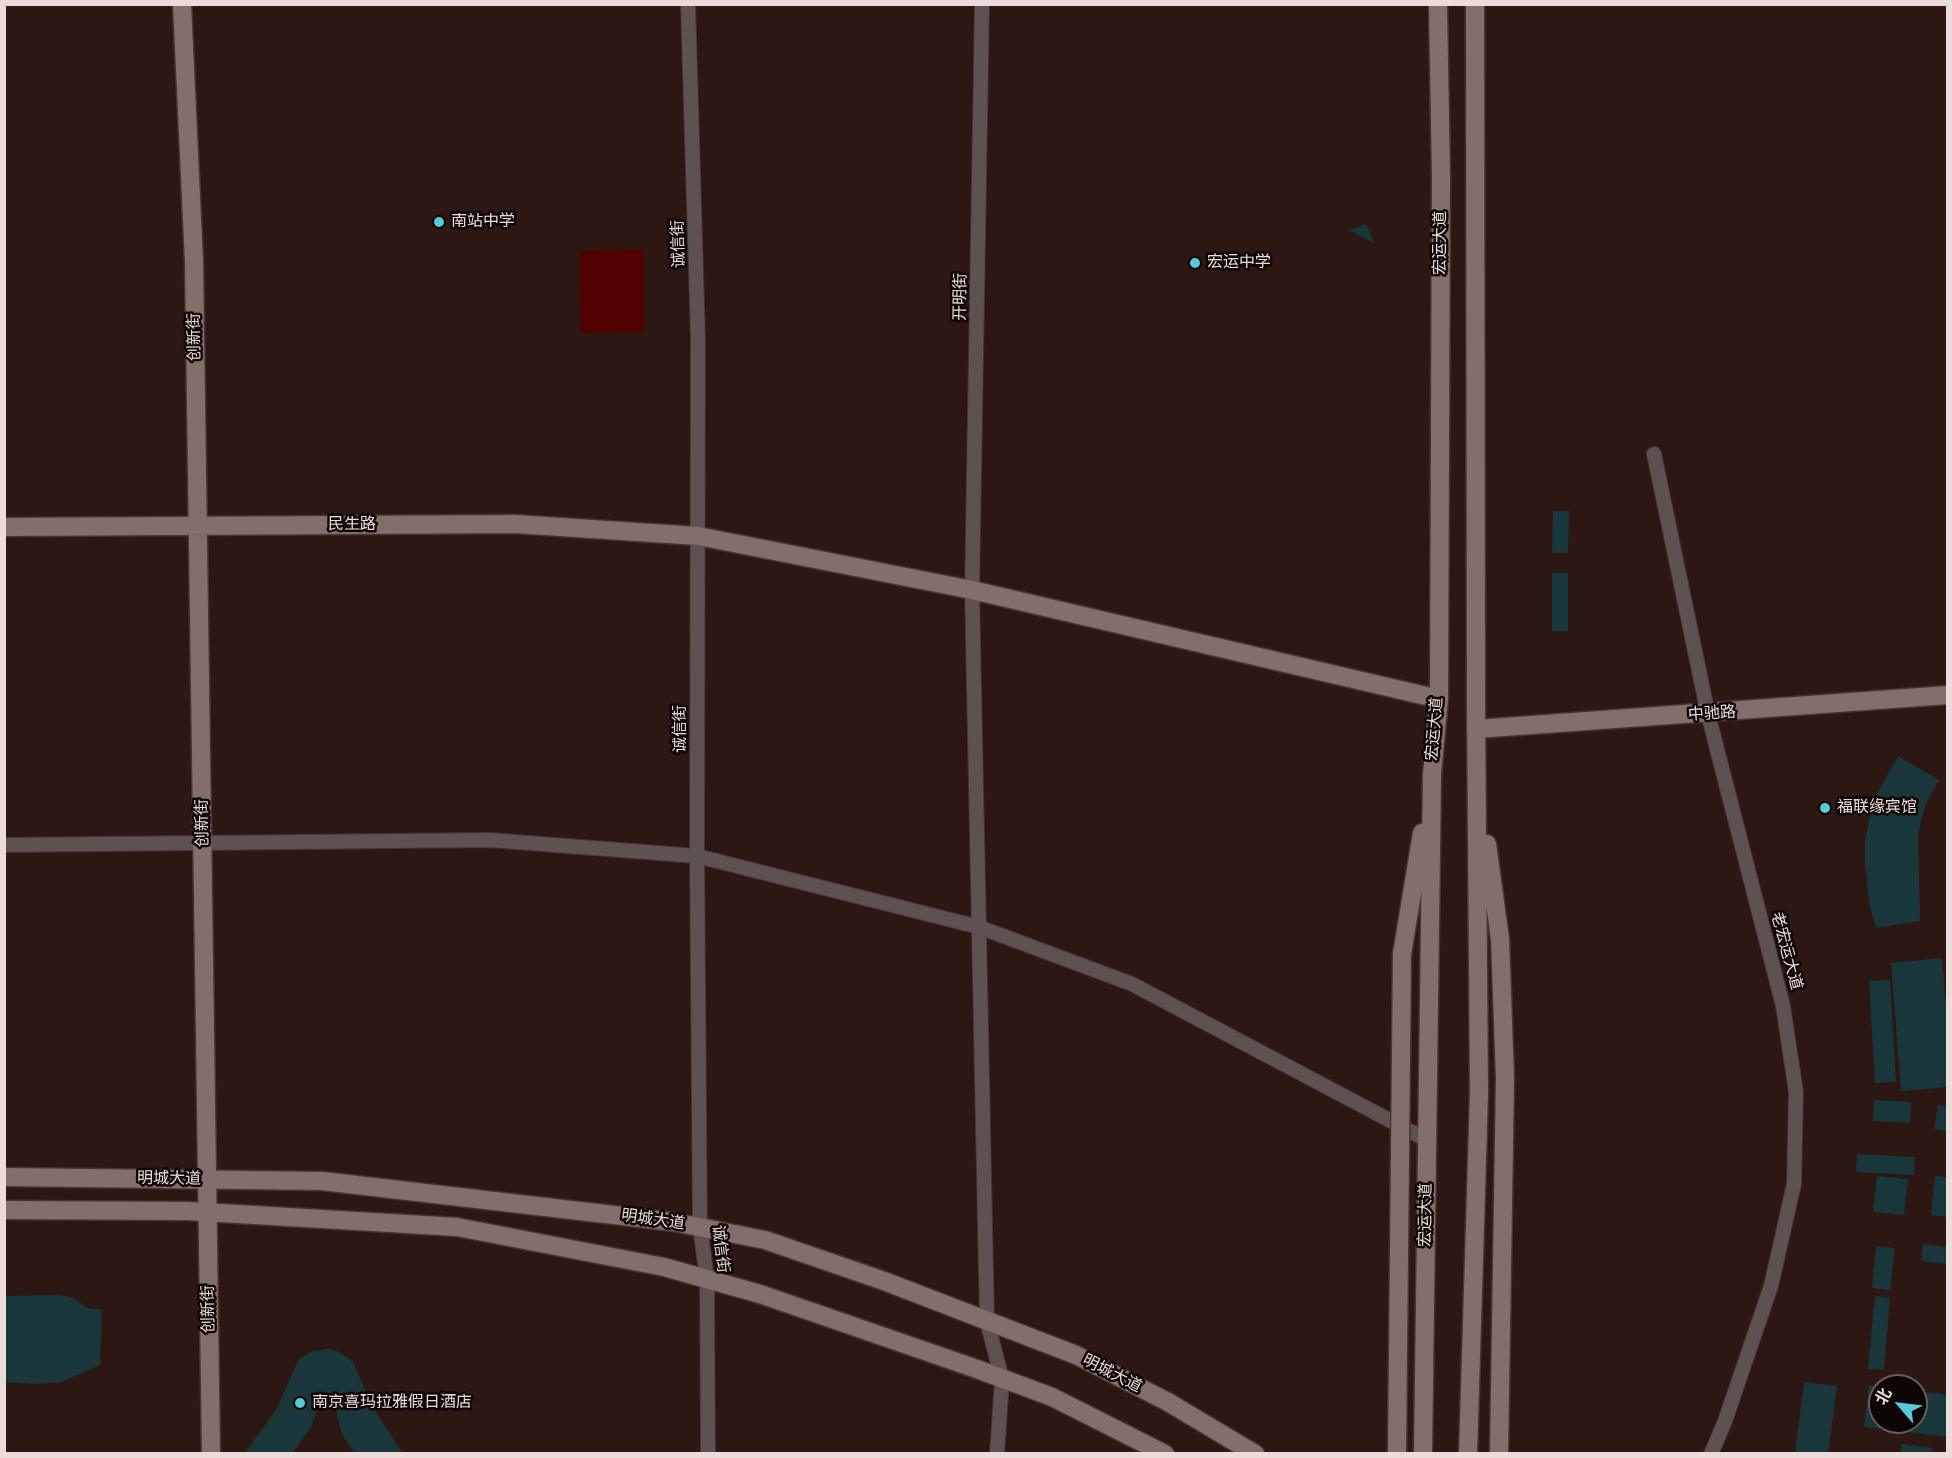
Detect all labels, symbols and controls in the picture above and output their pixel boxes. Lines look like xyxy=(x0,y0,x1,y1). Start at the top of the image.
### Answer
street label: 宏运大道 xyxy=(1431,211,1451,275)
place label: 南站中学 xyxy=(451,212,515,232)
marker: 南站中学 xyxy=(432,215,446,229)
street label: 诚信街 xyxy=(669,220,689,268)
place label: 宏运中学 xyxy=(1207,253,1271,273)
marker: 宏运中学 xyxy=(1188,256,1202,270)
street label: 开明街 xyxy=(951,273,971,321)
street label: 创新街 xyxy=(185,313,205,361)
street label: 民生路 xyxy=(328,515,376,535)
street label: 宏运大道 xyxy=(1423,696,1447,762)
street label: 中驰路 xyxy=(1687,703,1737,725)
street label: 诚信街 xyxy=(671,705,691,753)
place label: 福联缘宾馆 xyxy=(1837,798,1917,818)
street label: 创新街 xyxy=(193,799,213,847)
marker: 福联缘宾馆 xyxy=(1818,801,1832,815)
street label: 老宏运大道 xyxy=(1766,910,1806,992)
street label: 明城大道 xyxy=(137,1169,201,1189)
street label: 宏运大道 xyxy=(1416,1183,1436,1247)
street label: 明城大道 xyxy=(620,1206,686,1234)
street label: 诚信街 xyxy=(708,1224,732,1274)
street label: 创新街 xyxy=(199,1285,219,1333)
street label: 明城大道 xyxy=(1079,1351,1145,1397)
north arrow xyxy=(1868,1374,1928,1434)
text: 北 xyxy=(1871,1385,1896,1408)
place label: 南京喜玛拉雅假日酒店 xyxy=(312,1393,472,1413)
marker: 南京喜玛拉雅假日酒店 xyxy=(293,1396,307,1410)

